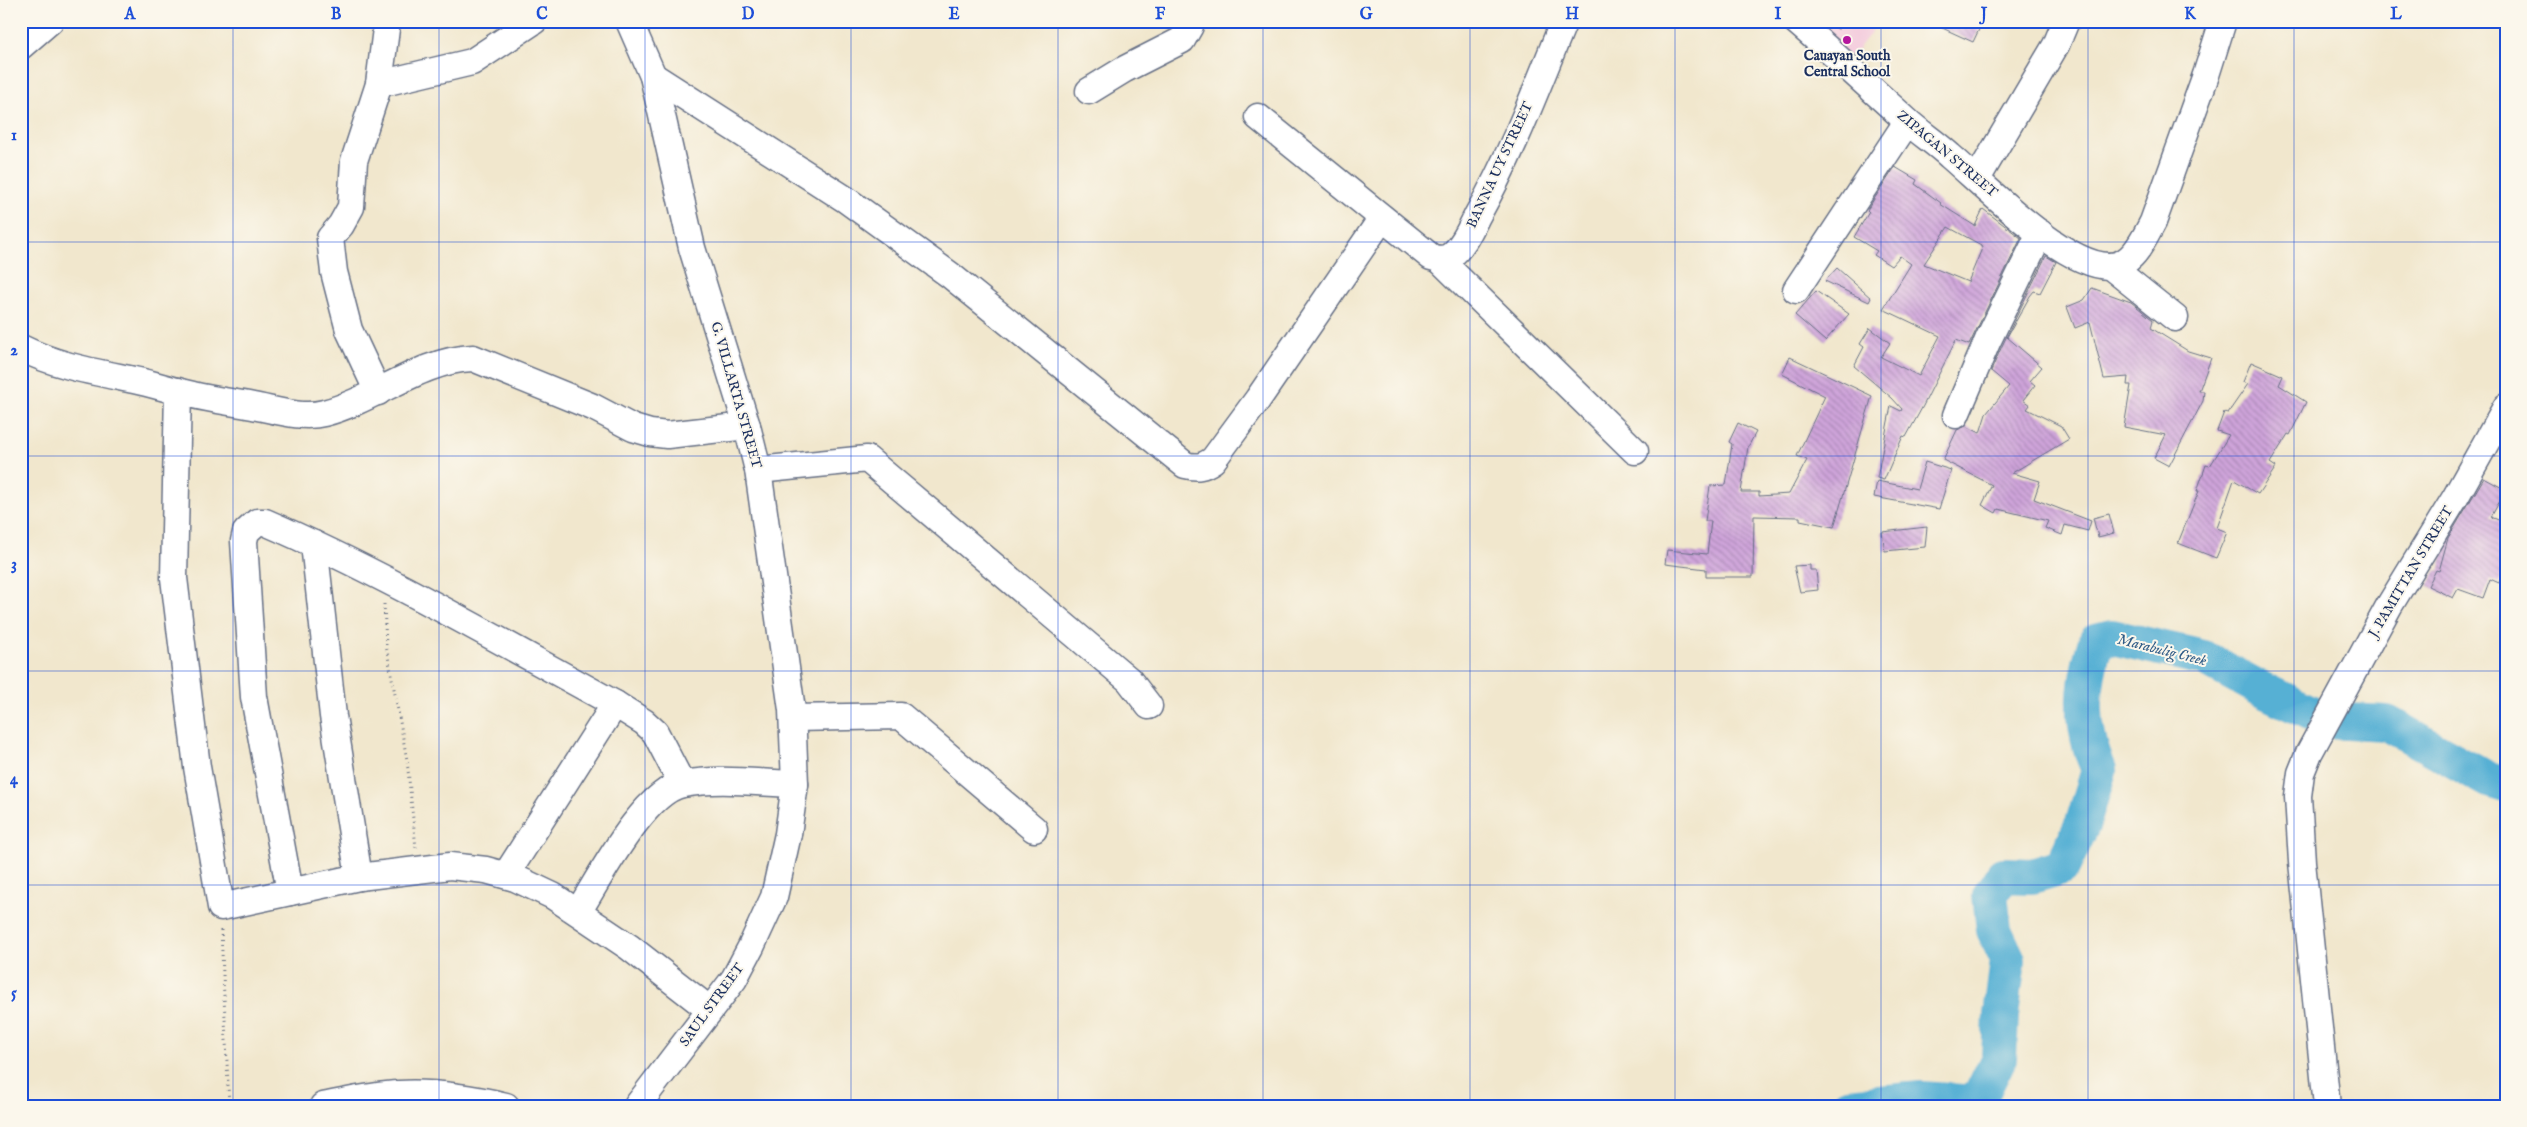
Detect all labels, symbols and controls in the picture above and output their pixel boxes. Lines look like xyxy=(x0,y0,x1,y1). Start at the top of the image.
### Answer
text: A xyxy=(124,5,137,25)
text: B xyxy=(331,5,342,25)
text: C xyxy=(536,5,548,25)
text: D xyxy=(742,5,755,25)
text: E xyxy=(948,5,960,25)
text: F xyxy=(1155,5,1166,25)
text: G xyxy=(1360,5,1373,25)
text: H xyxy=(1565,5,1579,25)
text: I xyxy=(1775,5,1782,25)
text: J xyxy=(1979,5,1988,25)
text: K xyxy=(2184,5,2197,25)
text: L xyxy=(2390,5,2402,25)
marker: Cauayan South Central School xyxy=(1841,34,1853,46)
place label: Cauayan South Central School xyxy=(1804,47,1891,81)
street label: BANNA UY STREET xyxy=(1463,98,1538,231)
street label: ZIPAGAN STREET xyxy=(1893,107,2002,202)
text: 1 xyxy=(11,126,17,146)
street label: G. VILLARTA STREET xyxy=(706,320,766,471)
text: 2 xyxy=(10,341,18,361)
street label: J. PAMITTAN STREET xyxy=(2364,502,2458,643)
text: 3 xyxy=(11,555,17,575)
water label: Marabulig Creek xyxy=(2115,630,2208,671)
text: 4 xyxy=(10,770,19,790)
street label: SAUL STREET xyxy=(676,959,749,1050)
text: 5 xyxy=(11,984,17,1004)

